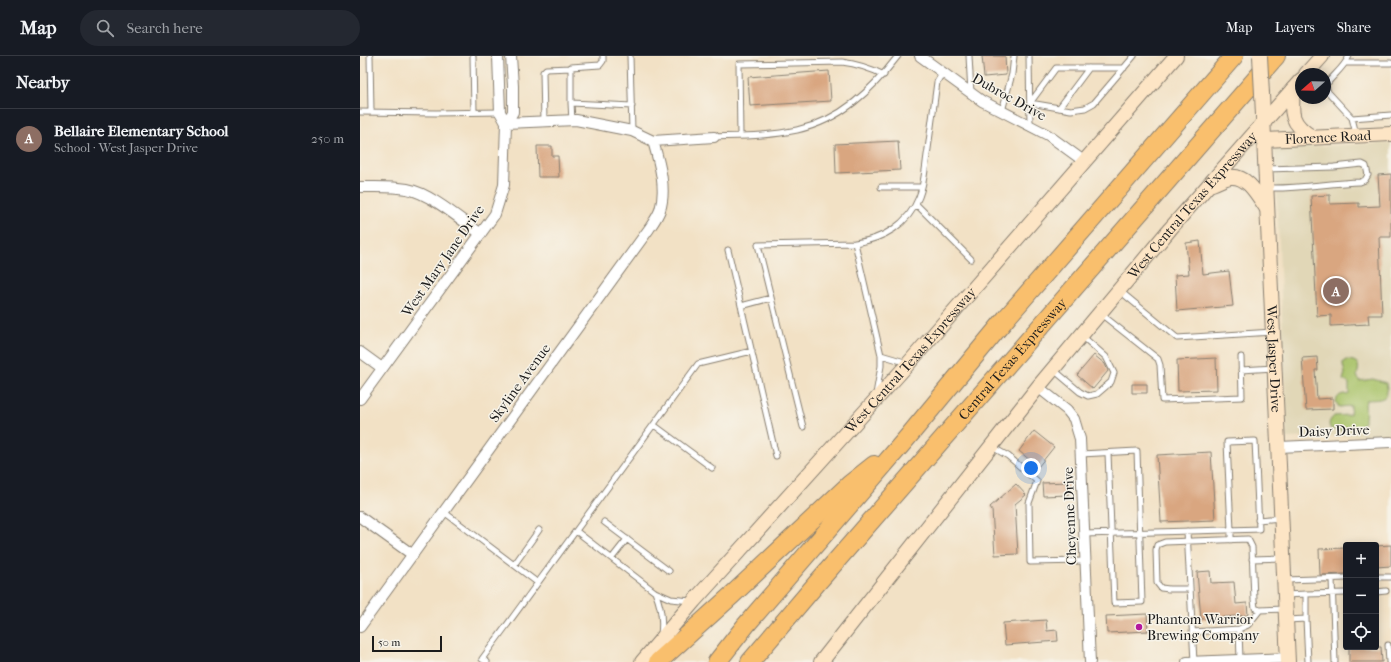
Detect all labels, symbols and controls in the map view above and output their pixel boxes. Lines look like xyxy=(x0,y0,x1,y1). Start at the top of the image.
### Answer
search box xyxy=(80,10,360,46)
text: Map xyxy=(20,17,56,39)
icon: search xyxy=(94,17,116,39)
text: Search here xyxy=(126,19,203,37)
text: Map xyxy=(1226,19,1253,36)
text: Layers xyxy=(1275,19,1315,36)
text: Share xyxy=(1337,19,1371,36)
north arrow xyxy=(1295,68,1331,104)
street label: Dubroc Drive xyxy=(969,70,1049,124)
text: Nearby xyxy=(16,72,70,92)
text: Bellaire Elementary School xyxy=(54,122,229,140)
street label: Florence Road xyxy=(1284,126,1372,148)
street label: West Central Texas Expressway xyxy=(1123,127,1261,283)
text: A xyxy=(25,131,33,146)
text: 250 m xyxy=(311,131,344,146)
text: School · West Jasper Drive xyxy=(54,140,198,155)
street label: West Mary Jane Drive xyxy=(398,202,488,321)
pin: A xyxy=(1323,276,1349,306)
street label: West Central Texas Expressway xyxy=(841,283,980,437)
street label: Central Texas Expressway xyxy=(955,294,1070,423)
street label: West Jasper Drive xyxy=(1263,304,1285,413)
street label: Skyline Avenue xyxy=(486,340,554,426)
street label: Daisy Drive xyxy=(1298,421,1370,441)
your location xyxy=(1021,458,1041,478)
street label: Cheyenne Drive xyxy=(1060,467,1080,565)
map controls xyxy=(1343,542,1379,650)
button: + xyxy=(1343,542,1379,578)
button: − xyxy=(1343,578,1379,614)
place label: Phantom Warrior Brewing Company xyxy=(1147,611,1260,644)
button: locate xyxy=(1343,614,1379,650)
marker: Phantom Warrior Brewing Company xyxy=(1134,622,1144,632)
scale bar xyxy=(372,634,442,653)
text: 50 m xyxy=(378,636,400,649)

